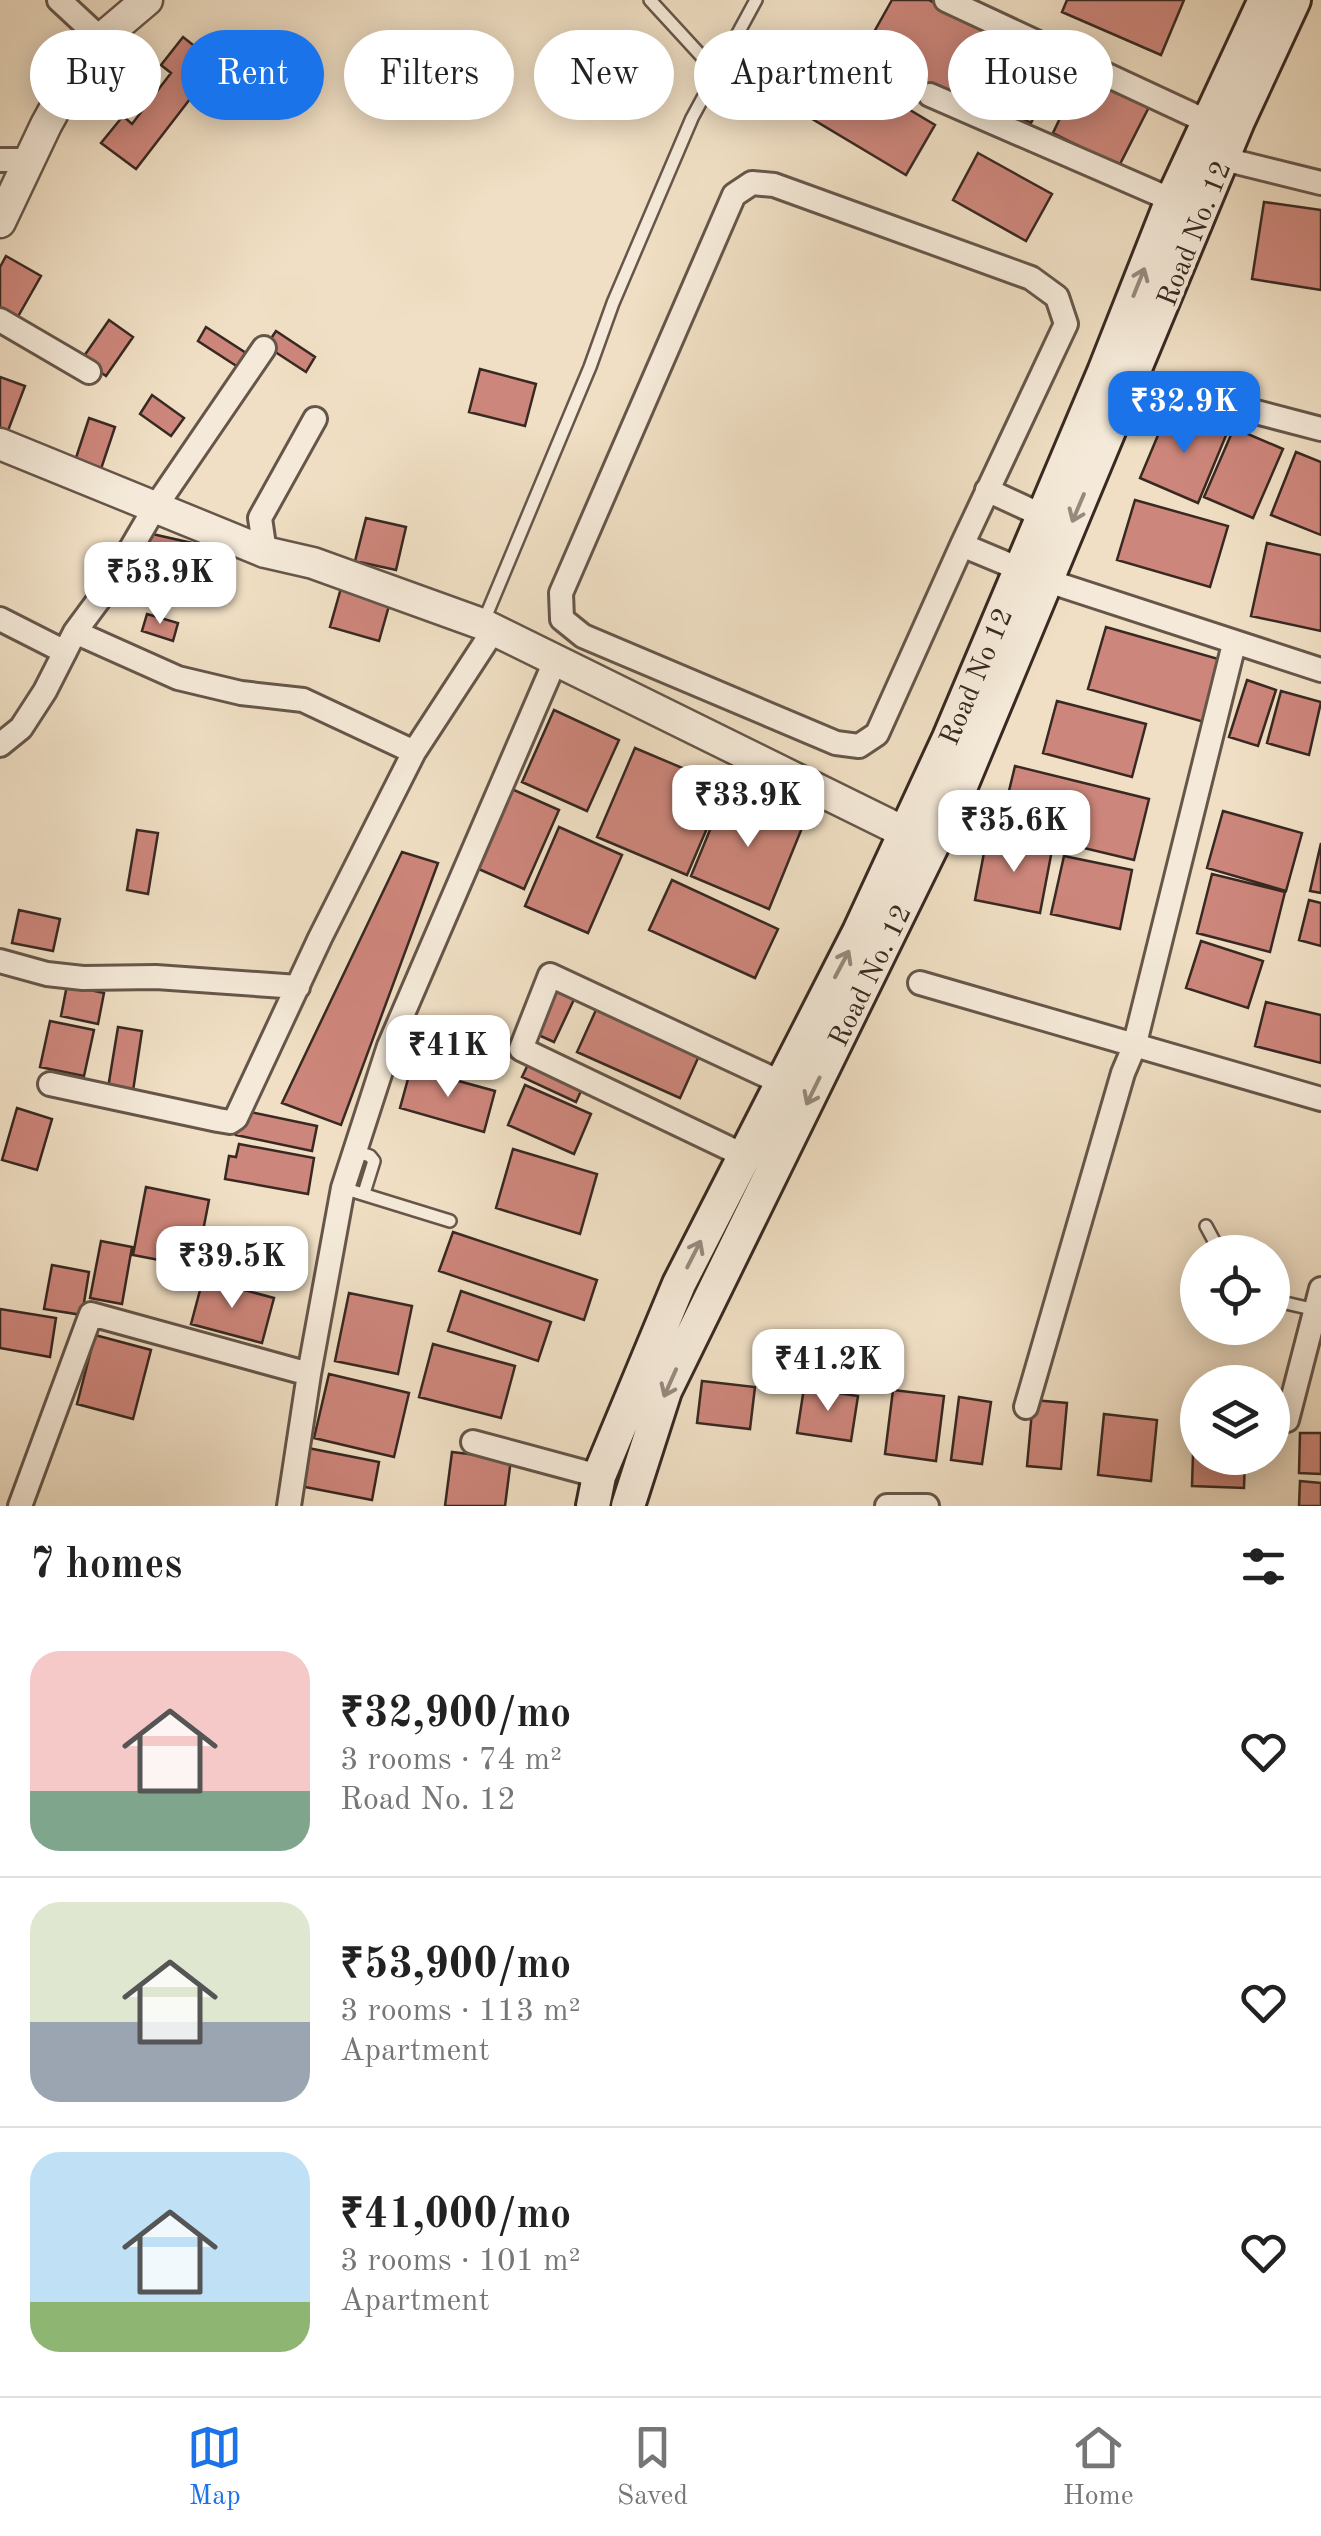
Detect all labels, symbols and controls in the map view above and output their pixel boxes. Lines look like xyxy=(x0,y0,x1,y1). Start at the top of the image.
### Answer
chip: Buy xyxy=(30,30,161,120)
chip: Rent xyxy=(181,30,324,120)
chip: Filters xyxy=(344,30,514,120)
chip: New xyxy=(534,30,674,120)
chip: Apartment xyxy=(694,30,928,120)
chip: House xyxy=(948,30,1113,120)
street label: Road No. 12 xyxy=(1154,158,1238,311)
one-way arrow xyxy=(1132,267,1150,297)
pin: ₹32.9K xyxy=(1103,371,1265,456)
text: ₹32.9K xyxy=(1130,387,1238,419)
one-way arrow xyxy=(1068,493,1086,523)
pin: ₹53.9K xyxy=(79,542,241,627)
text: ₹53.9K xyxy=(106,558,214,590)
street label: Road No 12 xyxy=(936,605,1019,750)
pin: ₹33.9K xyxy=(667,765,829,850)
text: ₹33.9K xyxy=(694,781,802,813)
pin: ₹35.6K xyxy=(933,790,1095,875)
text: ₹35.6K xyxy=(960,806,1068,838)
street label: Road No. 12 xyxy=(825,901,918,1052)
one-way arrow xyxy=(833,950,852,980)
pin: ₹41K xyxy=(389,1015,507,1100)
text: ₹41K xyxy=(408,1031,488,1063)
one-way arrow xyxy=(803,1075,822,1105)
pin: ₹39.5K xyxy=(151,1226,313,1311)
map controls xyxy=(1180,1235,1290,1475)
button: locate xyxy=(1180,1235,1290,1345)
one-way arrow xyxy=(685,1239,704,1269)
text: ₹39.5K xyxy=(178,1242,286,1274)
pin: ₹41.2K xyxy=(747,1329,909,1414)
text: ₹41.2K xyxy=(774,1345,882,1377)
button: layers xyxy=(1180,1365,1290,1475)
one-way arrow xyxy=(660,1367,679,1397)
icon: filters xyxy=(1236,1539,1291,1594)
text: 7 homes xyxy=(30,1545,182,1587)
icon: home xyxy=(110,1691,230,1811)
text: ₹32,900/mo xyxy=(340,1694,571,1736)
icon: heart xyxy=(1236,1724,1291,1779)
text: 3 rooms · 74 m² xyxy=(340,1745,562,1777)
text: Road No. 12 xyxy=(340,1785,516,1817)
icon: home xyxy=(110,1942,230,2062)
text: ₹53,900/mo xyxy=(340,1945,571,1987)
icon: heart xyxy=(1236,1975,1291,2030)
text: 3 rooms · 113 m² xyxy=(340,1996,581,2028)
text: Apartment xyxy=(340,2036,490,2068)
icon: home xyxy=(110,2192,230,2312)
text: ₹41,000/mo xyxy=(340,2195,571,2237)
icon: heart xyxy=(1236,2225,1291,2280)
text: 3 rooms · 101 m² xyxy=(340,2246,581,2278)
text: Apartment xyxy=(340,2286,490,2318)
tab: Map xyxy=(187,2420,242,2515)
tab: Saved xyxy=(617,2420,688,2515)
tab: Home xyxy=(1063,2420,1134,2515)

